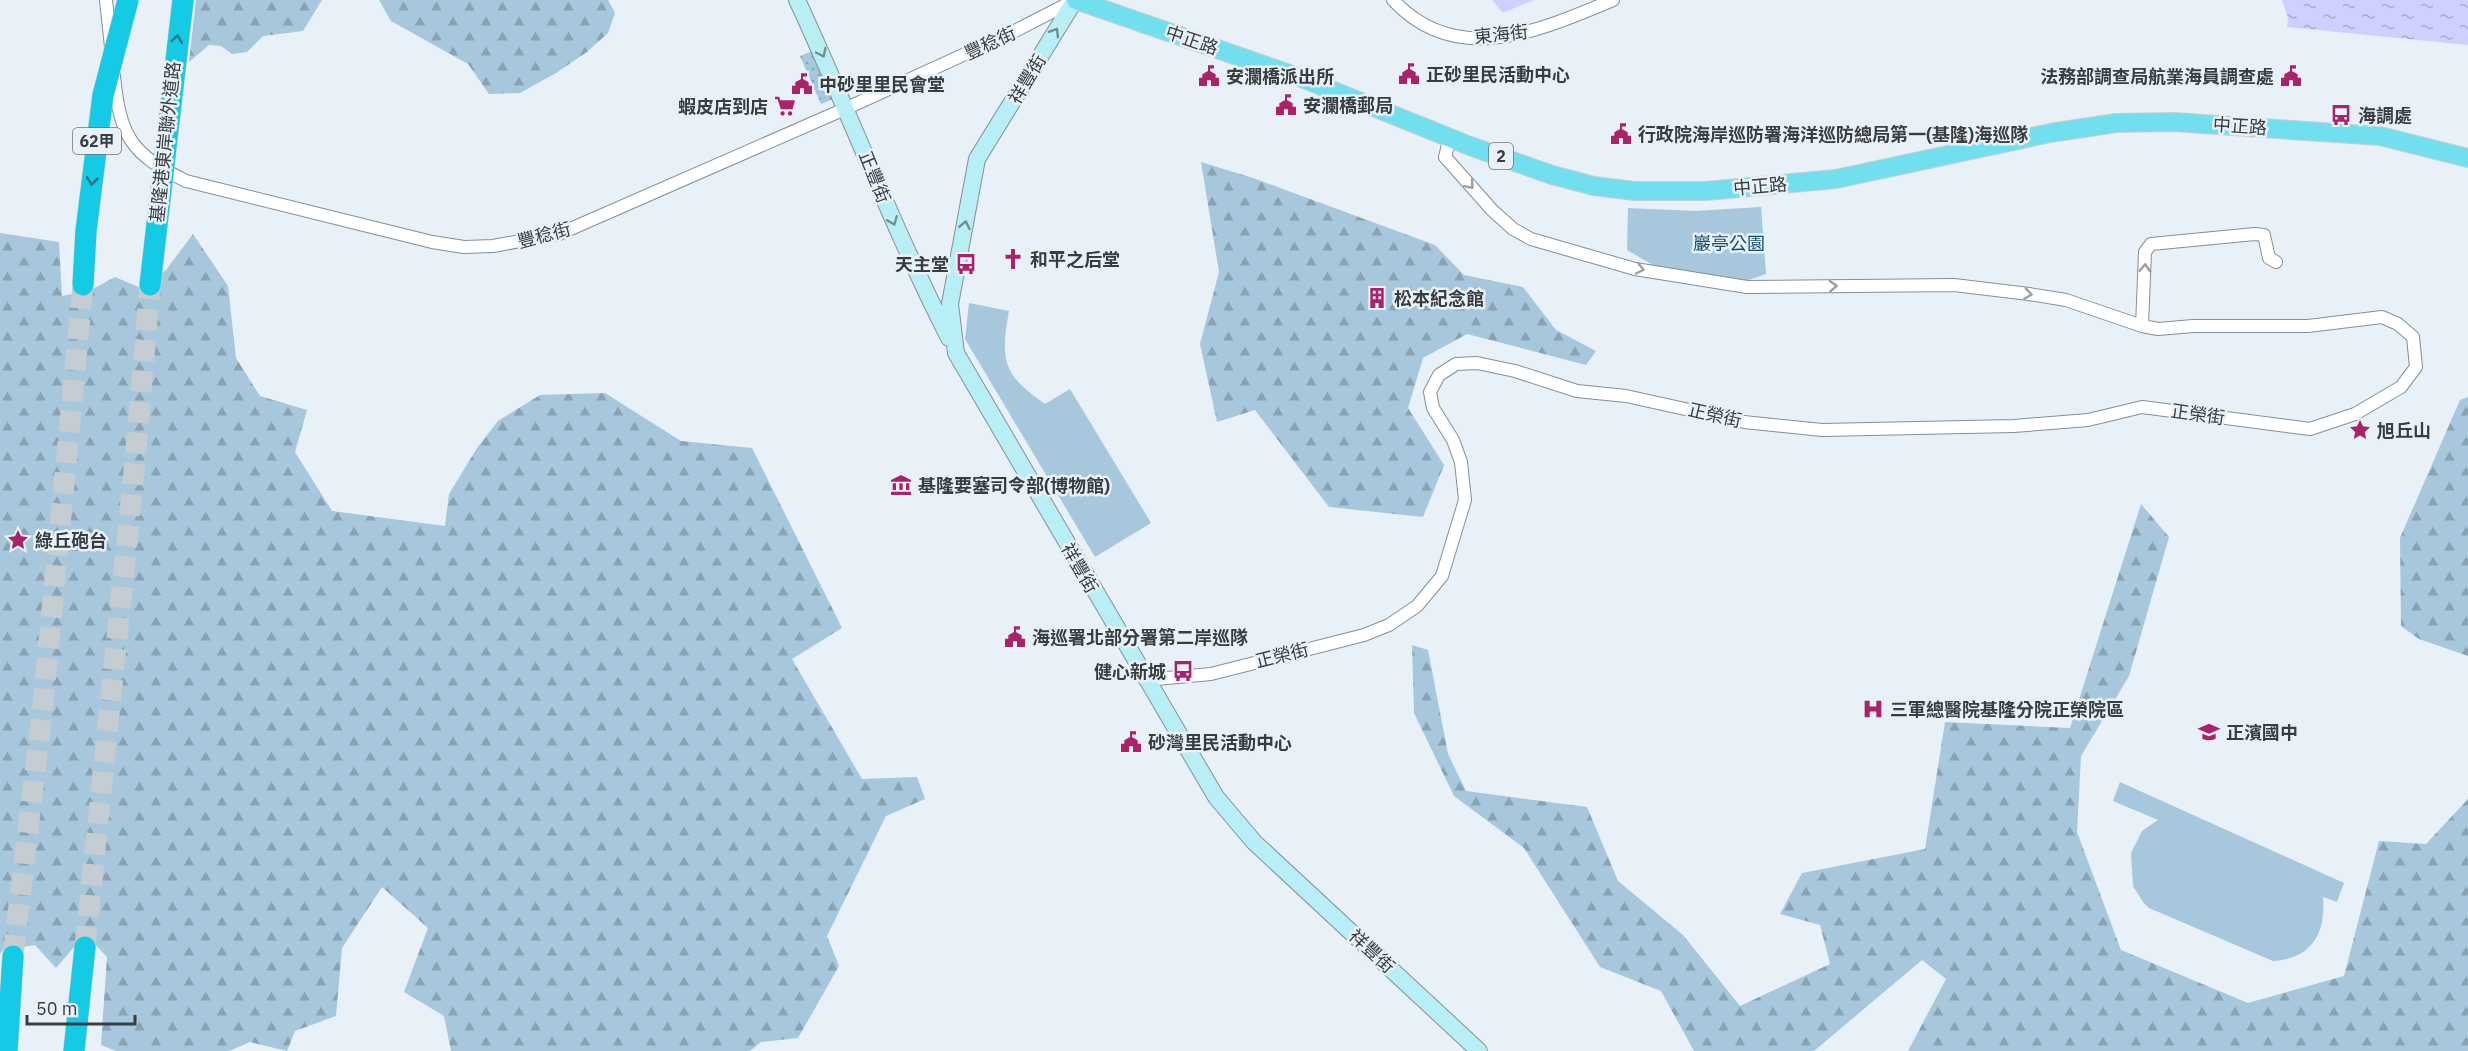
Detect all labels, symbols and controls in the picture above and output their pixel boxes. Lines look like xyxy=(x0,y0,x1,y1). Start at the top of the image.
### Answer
street label: 中正路 xyxy=(1163,20,1221,60)
street label: 東海街 xyxy=(1473,20,1529,48)
street label: 豐稔街 xyxy=(961,21,1019,65)
one-way arrow xyxy=(1048,28,1060,38)
one-way arrow xyxy=(170,34,183,43)
one-way arrow xyxy=(814,47,826,58)
street label: 祥豐街 xyxy=(1003,50,1051,108)
street label: 基隆港東岸聯外道路 xyxy=(145,60,185,224)
public building icon: 正砂里民活動中心 xyxy=(1397,62,1421,86)
place label: 正砂里民活動中心 xyxy=(1426,63,1570,86)
public building icon: 安瀾橋派出所 xyxy=(1197,64,1221,88)
public building icon: 法務部調查局航業海員調查處 xyxy=(2279,64,2303,88)
place label: 安瀾橋派出所 xyxy=(1226,65,1334,88)
place label: 法務部調查局航業海員調查處 xyxy=(2040,65,2274,88)
public building icon: 中砂里里民會堂 xyxy=(790,72,814,96)
place label: 中砂里里民會堂 xyxy=(819,73,945,96)
public building icon: 安瀾橋郵局 xyxy=(1274,93,1298,117)
supermarket icon: 蝦皮店到店 xyxy=(773,94,797,118)
place label: 安瀾橋郵局 xyxy=(1303,94,1393,117)
place label: 蝦皮店到店 xyxy=(678,95,768,118)
bus stop icon: 海調處 xyxy=(2329,103,2353,127)
place label: 海調處 xyxy=(2358,104,2412,127)
street label: 中正路 xyxy=(2212,113,2268,139)
public building icon: 行政院海岸巡防署海洋巡防總局第一(基隆)海巡隊 xyxy=(1609,122,1633,146)
place label: 行政院海岸巡防署海洋巡防總局第一(基隆)海巡隊 xyxy=(1638,123,2028,146)
road number: 62甲 xyxy=(73,128,121,154)
road number: 2 xyxy=(1489,143,1513,169)
street label: 正豐街 xyxy=(854,148,896,206)
street label: 中正路 xyxy=(1732,172,1788,200)
one-way arrow xyxy=(86,176,98,185)
one-way arrow xyxy=(1463,178,1474,189)
one-way arrow xyxy=(886,214,898,225)
street label: 豐稔街 xyxy=(515,217,573,253)
one-way arrow xyxy=(958,220,971,230)
park label: 巖亭公園 xyxy=(1693,232,1765,255)
church icon: 和平之后堂 xyxy=(1001,247,1025,271)
place label: 和平之后堂 xyxy=(1030,248,1120,271)
bus stop icon: 天主堂 xyxy=(954,252,978,276)
place label: 天主堂 xyxy=(895,253,949,276)
one-way arrow xyxy=(1635,262,1645,275)
one-way arrow xyxy=(2138,263,2151,272)
one-way arrow xyxy=(1829,280,1838,293)
building icon: 松本紀念館 xyxy=(1365,286,1389,310)
place label: 松本紀念館 xyxy=(1394,287,1484,310)
one-way arrow xyxy=(2023,287,2032,299)
street label: 正榮街 xyxy=(1686,398,1744,432)
street label: 正榮街 xyxy=(2170,399,2226,429)
place icon: 旭丘山 xyxy=(2348,418,2372,442)
place label: 旭丘山 xyxy=(2377,419,2431,442)
museum icon: 基隆要塞司令部(博物館) xyxy=(889,473,913,497)
place label: 基隆要塞司令部(博物館) xyxy=(918,474,1110,497)
place icon: 綠丘砲台 xyxy=(6,528,30,552)
place label: 綠丘砲台 xyxy=(35,529,107,552)
street label: 祥豐街 xyxy=(1057,539,1103,597)
public building icon: 海巡署北部分署第二岸巡隊 xyxy=(1003,625,1027,649)
place label: 海巡署北部分署第二岸巡隊 xyxy=(1032,626,1248,649)
street label: 正榮街 xyxy=(1253,637,1311,673)
bus stop icon: 健心新城 xyxy=(1171,659,1195,683)
place label: 健心新城 xyxy=(1094,660,1166,683)
hospital icon: 三軍總醫院基隆分院正榮院區 xyxy=(1861,697,1885,721)
place label: 三軍總醫院基隆分院正榮院區 xyxy=(1890,698,2124,721)
school or university icon: 正濱國中 xyxy=(2197,720,2221,744)
place label: 正濱國中 xyxy=(2226,721,2298,744)
public building icon: 砂灣里民活動中心 xyxy=(1119,730,1143,754)
place label: 砂灣里民活動中心 xyxy=(1148,731,1292,754)
street label: 祥豐街 xyxy=(1344,924,1400,978)
scale bar xyxy=(27,988,135,1026)
text: 50 m xyxy=(36,997,78,1020)

